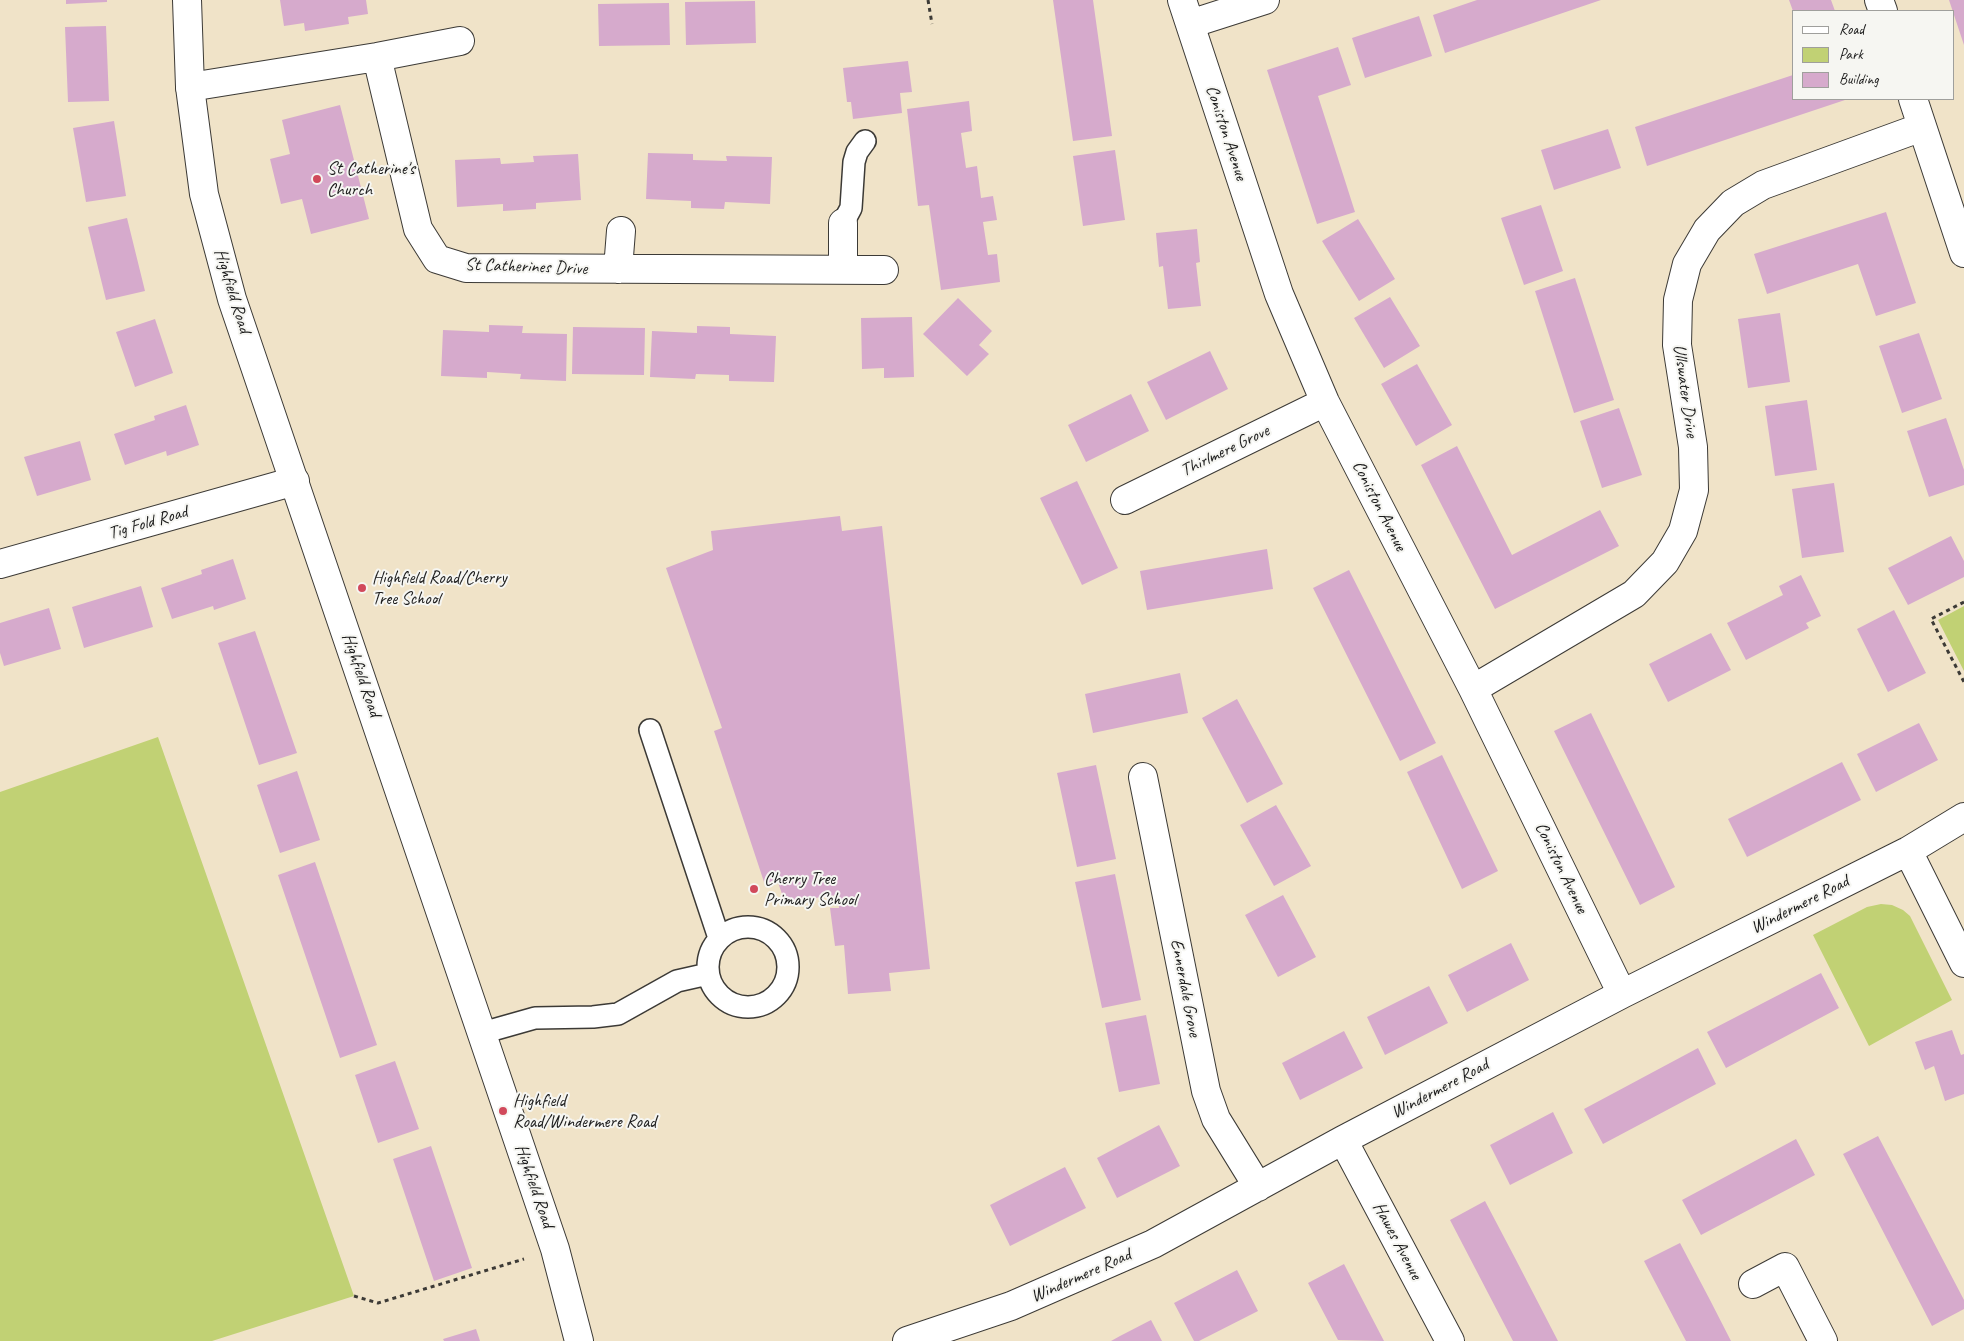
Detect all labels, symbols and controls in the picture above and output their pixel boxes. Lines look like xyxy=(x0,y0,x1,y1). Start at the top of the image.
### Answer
legend xyxy=(1792,10,1954,100)
text: Road xyxy=(1839,20,1864,39)
text: Park xyxy=(1839,45,1863,64)
text: Building xyxy=(1839,70,1878,89)
street label: Coniston Avenue xyxy=(1200,83,1252,183)
place label: St Catherine's Church xyxy=(327,158,415,200)
marker: St Catherine's Church xyxy=(311,173,323,185)
street label: Highfield Road xyxy=(209,246,255,336)
street label: St Catherines Drive xyxy=(464,254,588,280)
street label: Ullswater Drive xyxy=(1668,343,1702,439)
street label: Thirlmere Grove xyxy=(1177,420,1273,482)
street label: Coniston Avenue xyxy=(1347,457,1411,555)
street label: Tig Fold Road xyxy=(106,501,190,545)
place label: Highfield Road/Cherry Tree School xyxy=(372,567,507,610)
marker: Highfield Road/Cherry Tree School xyxy=(356,582,368,594)
street label: Highfield Road xyxy=(337,630,385,720)
street label: Coniston Avenue xyxy=(1530,819,1592,917)
place label: Cherry Tree Primary School xyxy=(764,868,856,911)
street label: Windermere Road xyxy=(1747,871,1853,939)
marker: Cherry Tree Primary School xyxy=(748,883,760,895)
street label: Ennerdale Grove xyxy=(1165,937,1205,1039)
street label: Windermere Road xyxy=(1388,1054,1492,1124)
place label: Highfield Road/Windermere Road xyxy=(513,1090,656,1132)
marker: Highfield Road/Windermere Road xyxy=(497,1105,509,1117)
street label: Highfield Road xyxy=(510,1141,558,1231)
street label: Hawes Avenue xyxy=(1368,1198,1426,1284)
street label: Windermere Road xyxy=(1028,1244,1134,1308)

